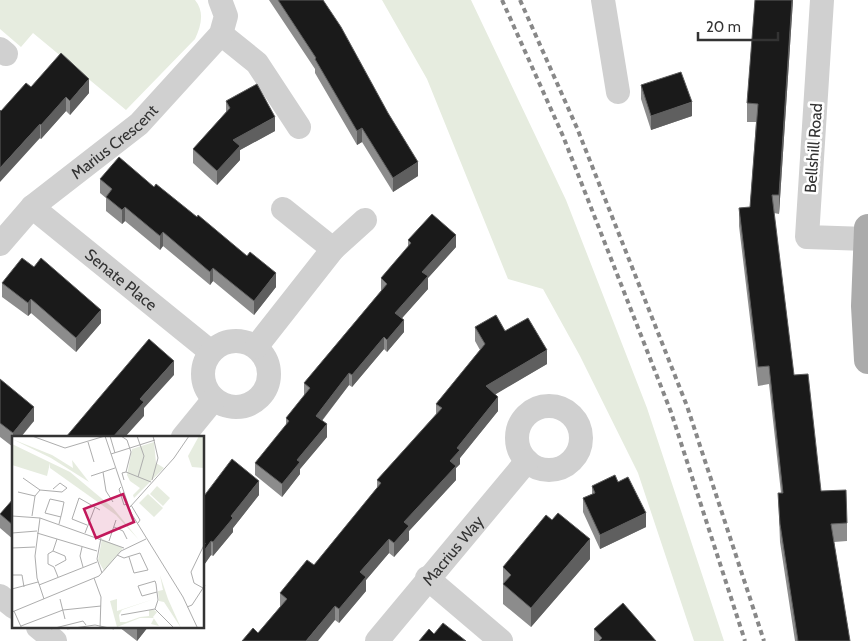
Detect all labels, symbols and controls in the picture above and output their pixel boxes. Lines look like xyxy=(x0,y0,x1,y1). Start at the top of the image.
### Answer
scale bar xyxy=(698,10,778,42)
text: 20 m xyxy=(706,18,741,36)
street label: Marius Crescent xyxy=(67,100,162,183)
street label: Bellshill Road xyxy=(801,103,826,194)
street label: Senate Place xyxy=(81,245,161,315)
inset map xyxy=(12,436,205,628)
street label: Macrius Way xyxy=(418,512,487,589)

